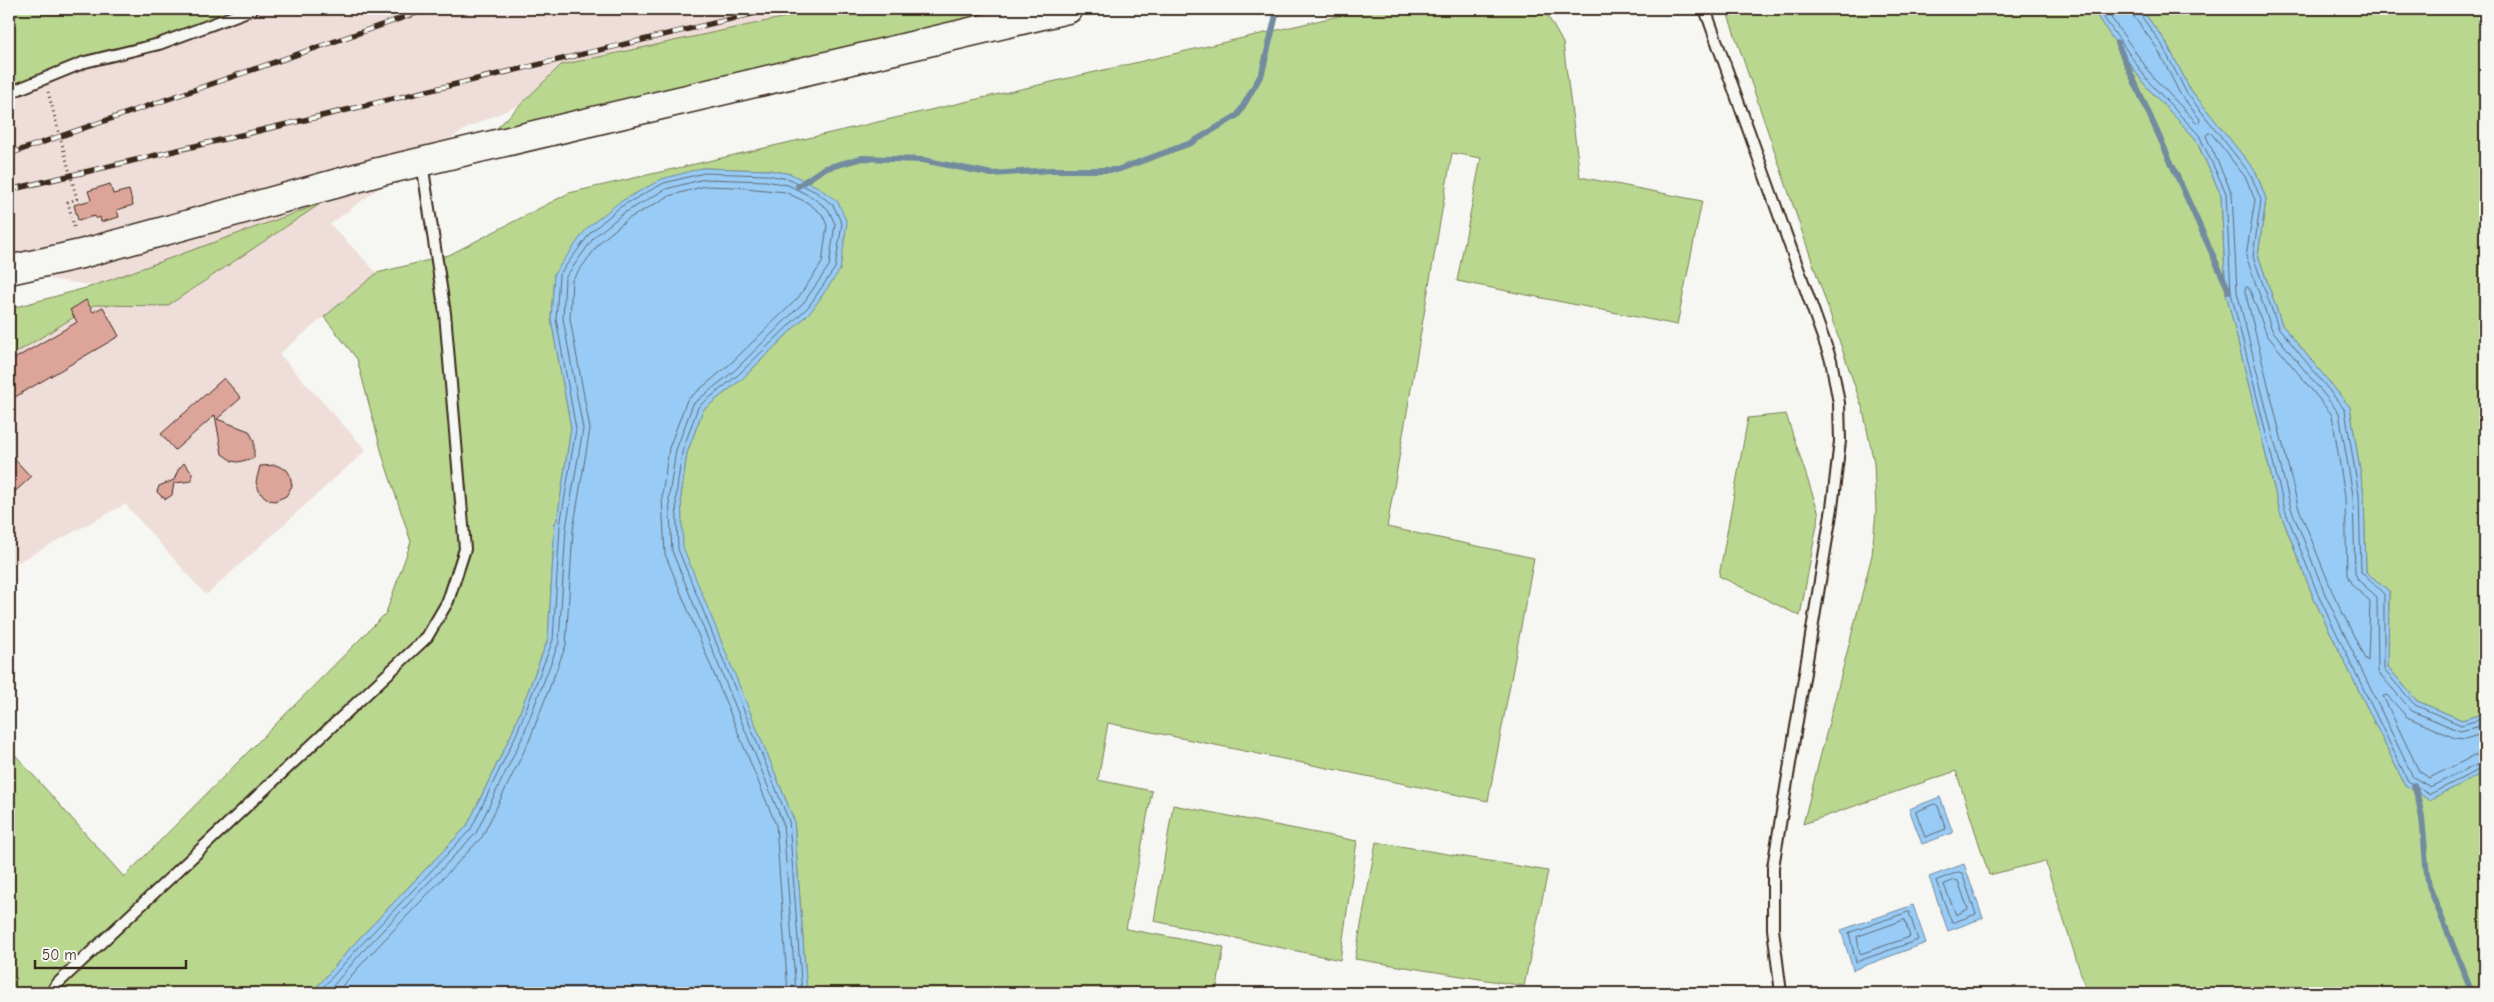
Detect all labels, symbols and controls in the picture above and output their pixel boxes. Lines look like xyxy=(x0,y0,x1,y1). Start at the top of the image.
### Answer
scale bar xyxy=(35,937,186,969)
text: 50 m xyxy=(42,946,77,964)

